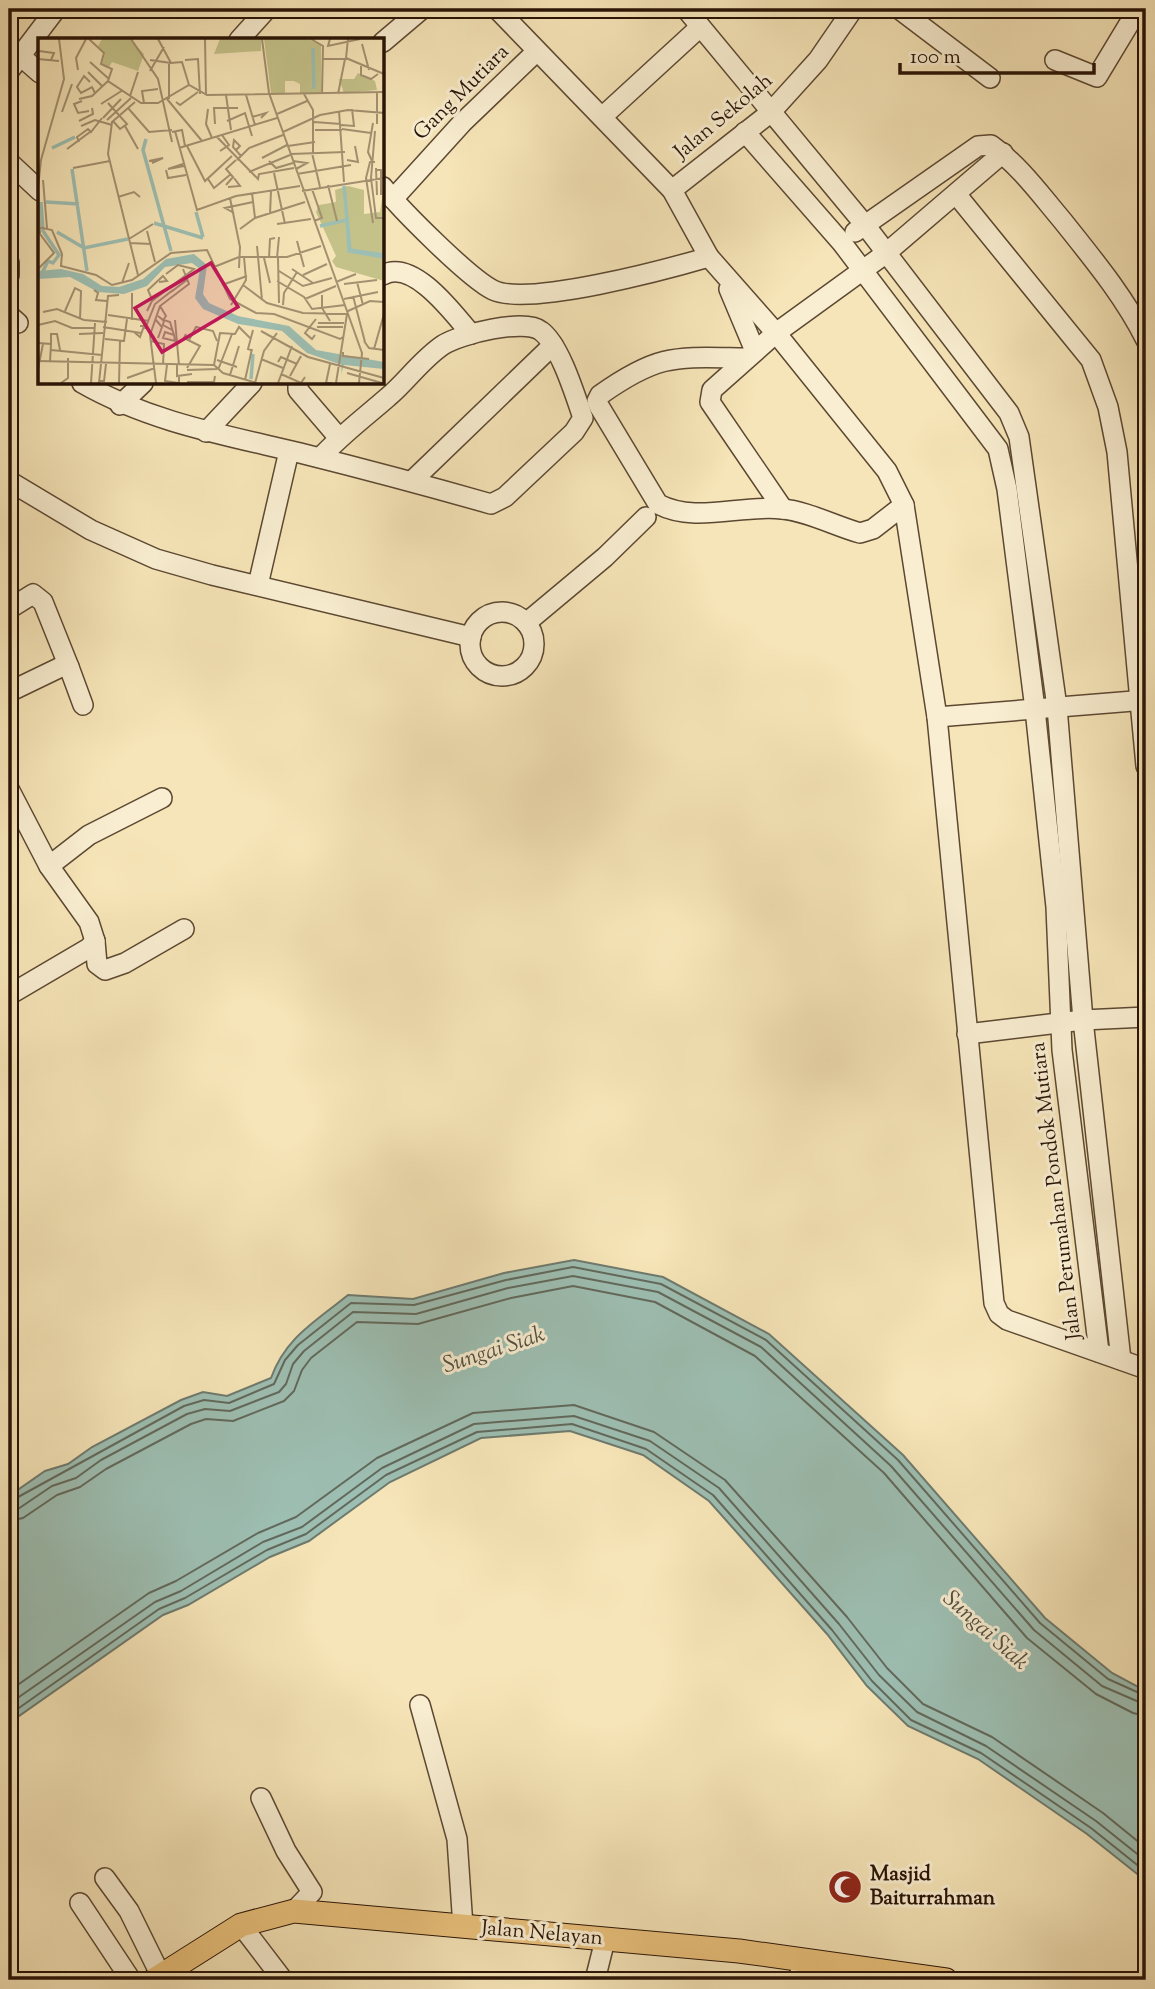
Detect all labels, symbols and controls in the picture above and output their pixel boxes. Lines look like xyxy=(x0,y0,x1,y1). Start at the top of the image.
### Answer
scale bar xyxy=(900,32,1094,76)
inset map xyxy=(38,38,385,385)
street label: Gang Mutiara xyxy=(407,38,517,148)
text: 100 m xyxy=(910,43,961,73)
street label: Jalan Sekolah xyxy=(667,67,780,168)
street label: Jalan Perumahan Pondok Mutiara xyxy=(1024,1040,1090,1343)
water label: Sungai Siak xyxy=(439,1319,549,1383)
water label: Sungai Siak xyxy=(935,1583,1035,1679)
place label: Masjid Baiturrahman xyxy=(870,1860,996,1914)
mosque icon: Masjid Baiturrahman xyxy=(826,1868,864,1906)
street label: Jalan Nelayan xyxy=(479,1914,604,1954)

